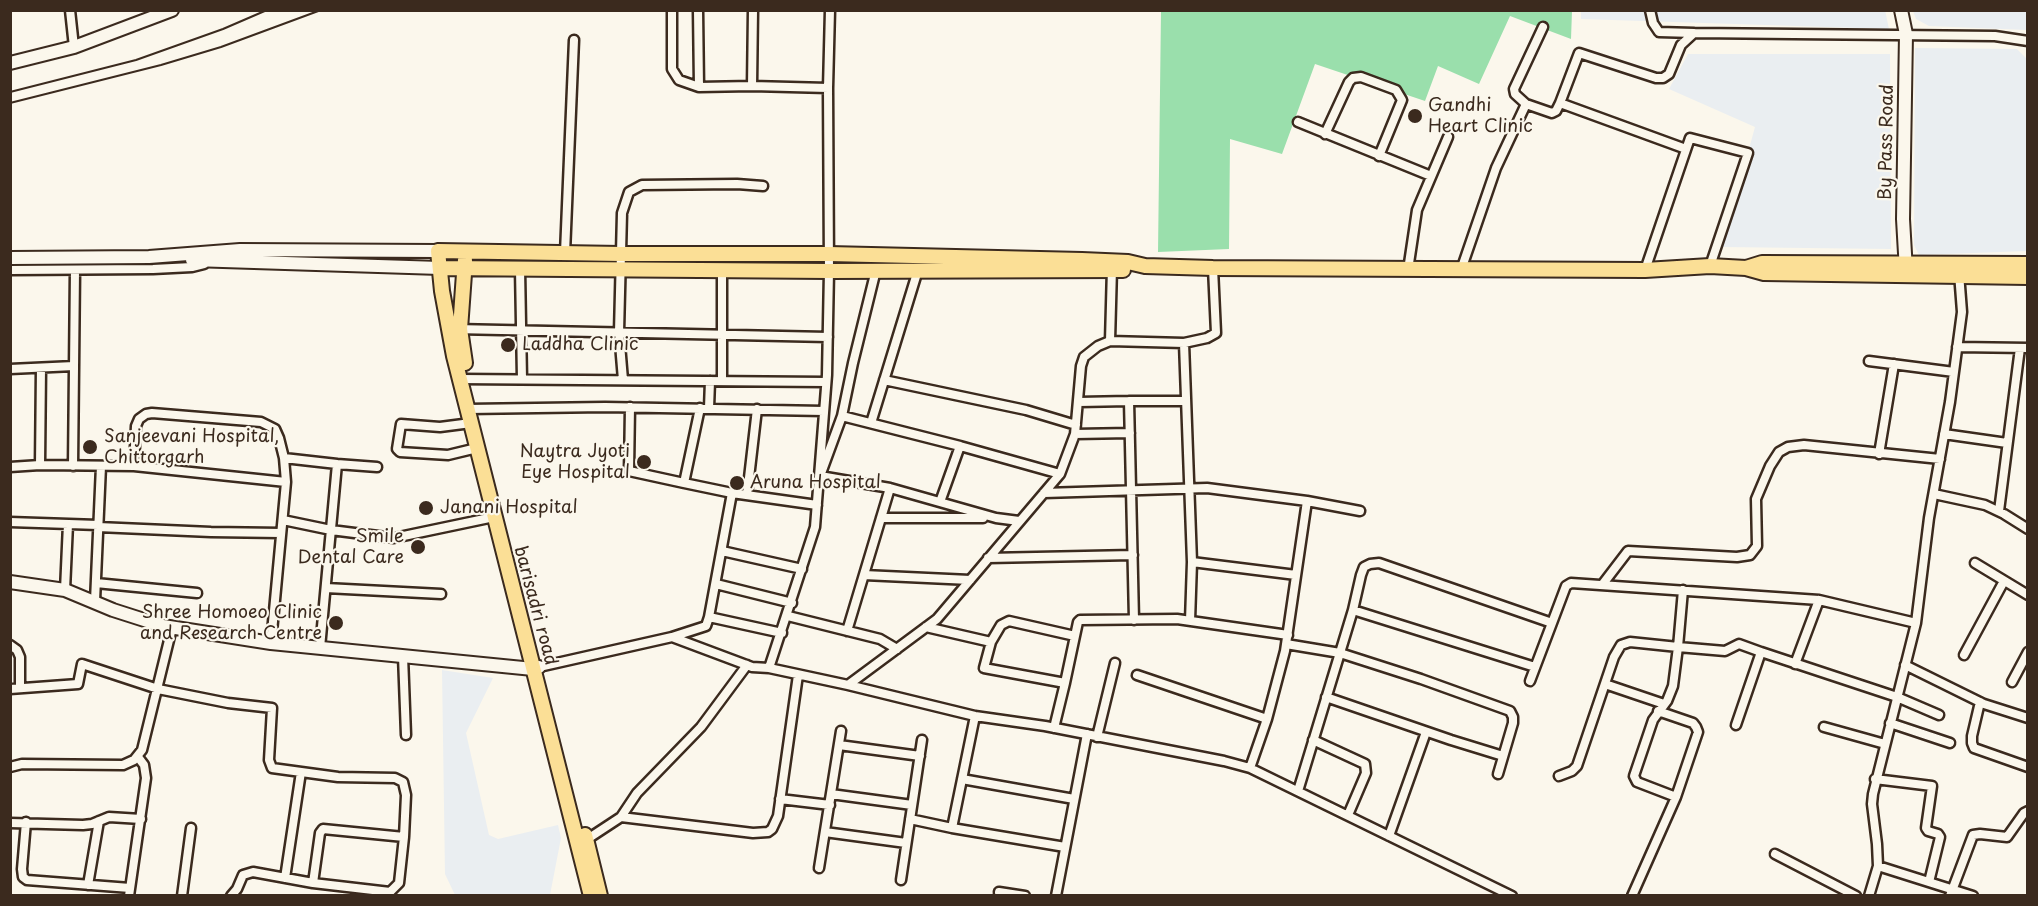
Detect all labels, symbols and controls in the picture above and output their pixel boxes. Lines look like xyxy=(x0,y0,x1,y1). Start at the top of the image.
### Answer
street label: By Pass Road xyxy=(1875,84,1899,200)
place label: Gandhi Heart Clinic xyxy=(1428,95,1533,138)
marker: Gandhi Heart Clinic xyxy=(1406,107,1424,125)
place label: Laddha Clinic xyxy=(522,334,639,356)
marker: Laddha Clinic xyxy=(499,336,517,354)
place label: Sanjeevani Hospital, Chittorgarh xyxy=(104,426,279,468)
marker: Sanjeevani Hospital, Chittorgarh xyxy=(81,438,99,456)
place label: Naytra Jyoti Eye Hospital xyxy=(520,441,630,484)
marker: Naytra Jyoti Eye Hospital xyxy=(635,453,653,471)
place label: Aruna Hospital xyxy=(750,472,881,494)
marker: Aruna Hospital xyxy=(728,474,746,492)
place label: Janani Hospital xyxy=(440,497,578,519)
marker: Janani Hospital xyxy=(417,499,435,517)
place label: Smile Dental Care xyxy=(298,526,404,568)
marker: Smile Dental Care xyxy=(409,538,427,556)
street label: barisadri road xyxy=(509,544,561,668)
place label: Shree Homoeo Clinic and Research Centre xyxy=(140,602,322,644)
marker: Shree Homoeo Clinic and Research Centre xyxy=(327,614,345,632)

